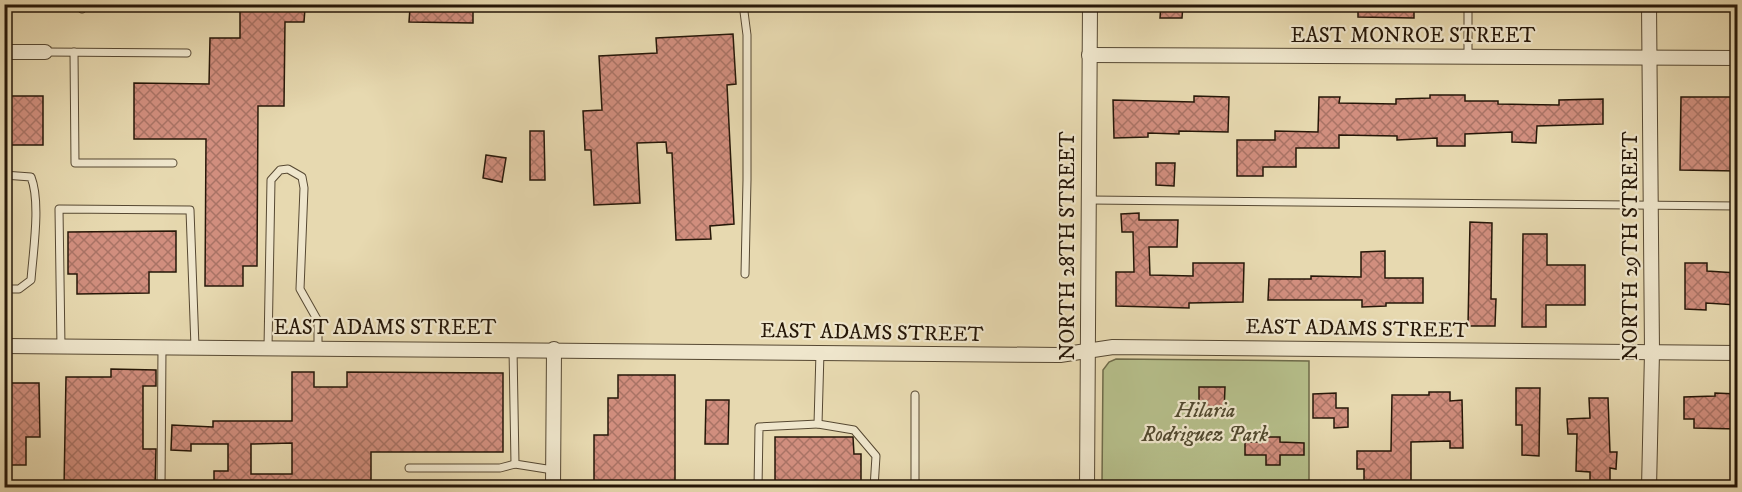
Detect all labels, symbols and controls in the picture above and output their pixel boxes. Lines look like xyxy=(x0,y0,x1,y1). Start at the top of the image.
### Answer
street label: EAST MONROE STREET xyxy=(1291,23,1536,49)
street label: NORTH 28TH STREET xyxy=(1055,131,1081,361)
street label: NORTH 29TH STREET xyxy=(1618,131,1644,361)
street label: EAST ADAMS STREET xyxy=(1245,314,1469,344)
street label: EAST ADAMS STREET xyxy=(273,315,497,341)
street label: EAST ADAMS STREET xyxy=(760,318,984,348)
park label: Hilaria Rodriguez Park xyxy=(1141,398,1268,448)

